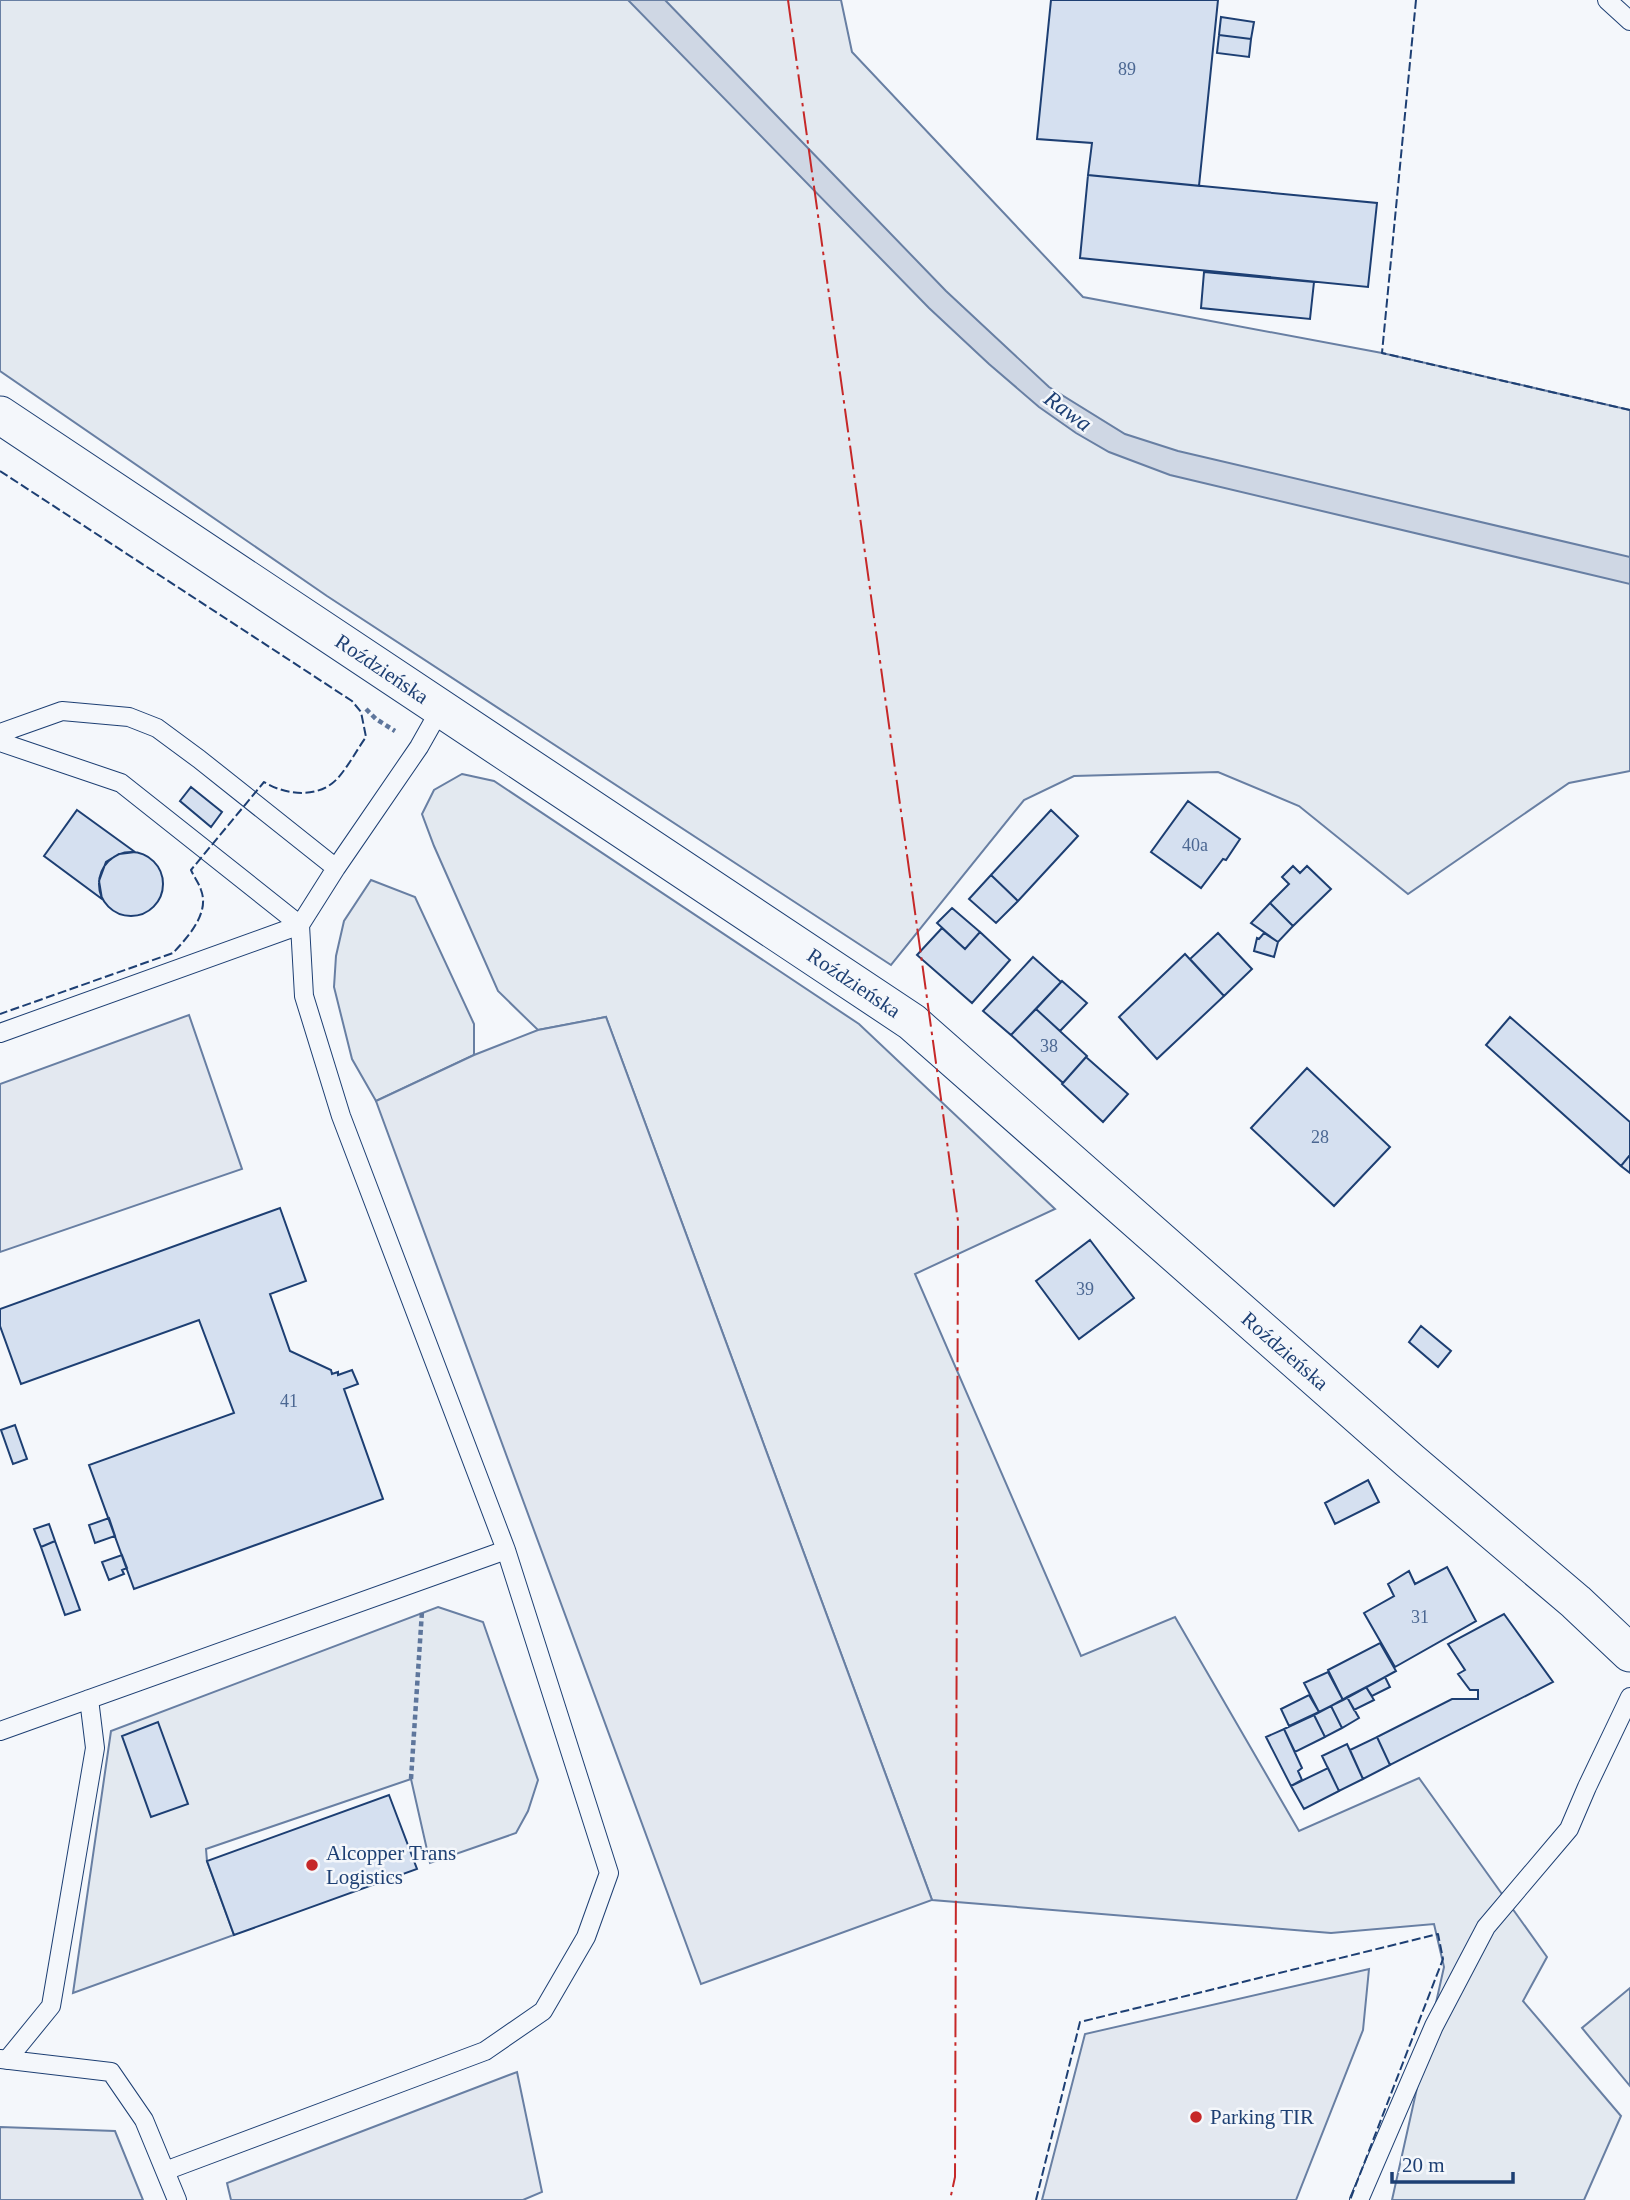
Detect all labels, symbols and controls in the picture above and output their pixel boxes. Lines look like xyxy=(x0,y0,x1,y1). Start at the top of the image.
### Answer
house number: 89 xyxy=(1118,59,1136,79)
water label: Rawa xyxy=(1039,385,1097,437)
street label: Roździeńska xyxy=(331,629,434,709)
house number: 40a xyxy=(1182,835,1208,855)
street label: Roździeńska xyxy=(803,943,906,1023)
house number: 38 xyxy=(1040,1036,1058,1056)
house number: 28 xyxy=(1311,1127,1329,1147)
house number: 39 xyxy=(1076,1279,1094,1299)
street label: Roździeńska xyxy=(1237,1307,1334,1396)
house number: 41 xyxy=(280,1391,298,1411)
house number: 31 xyxy=(1411,1607,1429,1627)
place label: Alcopper Trans Logistics xyxy=(326,1841,456,1889)
marker: Alcopper Trans Logistics xyxy=(304,1857,320,1873)
place label: Parking TIR xyxy=(1210,2105,1314,2129)
marker: Parking TIR xyxy=(1188,2109,1204,2125)
scale bar xyxy=(1392,2140,1513,2184)
text: 20 m xyxy=(1402,2153,1445,2177)

